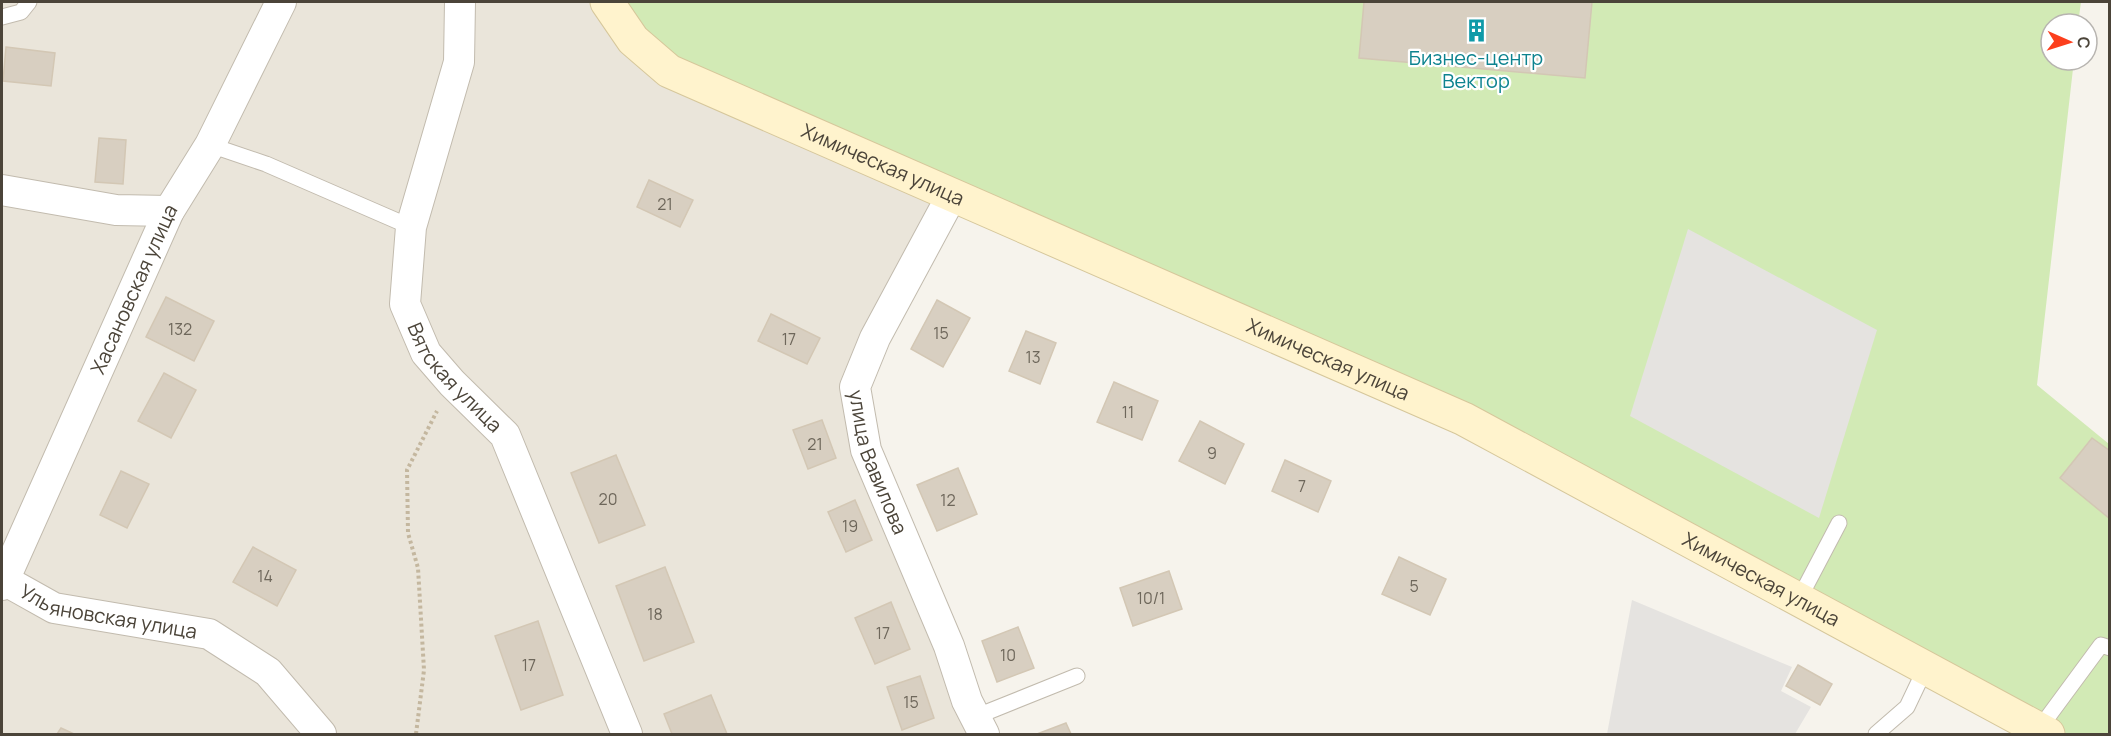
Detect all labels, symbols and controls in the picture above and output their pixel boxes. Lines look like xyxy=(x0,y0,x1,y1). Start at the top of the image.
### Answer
north arrow xyxy=(2039,12,2099,72)
building icon: Бизнес-центр Вектор xyxy=(1463,17,1489,43)
text: С xyxy=(2073,36,2095,49)
place label: Бизнес-центр Вектор xyxy=(1409,44,1543,94)
street label: Химическая улица xyxy=(797,117,969,212)
house number: 21 xyxy=(657,193,673,215)
street label: Хасановская улица xyxy=(84,198,183,378)
street label: Химическая улица xyxy=(1243,312,1414,407)
house number: 132 xyxy=(168,318,192,340)
street label: Вятская улица xyxy=(401,318,508,438)
house number: 15 xyxy=(933,322,949,344)
house number: 17 xyxy=(782,328,796,350)
house number: 13 xyxy=(1025,346,1041,368)
street label: улица Вавилова xyxy=(843,388,914,538)
house number: 11 xyxy=(1122,401,1134,423)
house number: 21 xyxy=(807,433,823,455)
house number: 9 xyxy=(1207,442,1217,464)
house number: 7 xyxy=(1298,475,1306,497)
house number: 20 xyxy=(599,488,617,510)
house number: 12 xyxy=(940,489,956,511)
house number: 19 xyxy=(842,515,858,537)
street label: Химическая улица xyxy=(1678,525,1845,632)
house number: 14 xyxy=(257,565,273,587)
house number: 5 xyxy=(1409,575,1419,597)
street label: Ульяновская улица xyxy=(15,577,199,645)
house number: 10/1 xyxy=(1137,587,1165,609)
house number: 18 xyxy=(647,603,663,625)
house number: 17 xyxy=(876,622,890,644)
house number: 10 xyxy=(1000,644,1016,666)
house number: 17 xyxy=(522,654,536,676)
house number: 15 xyxy=(903,691,919,713)

